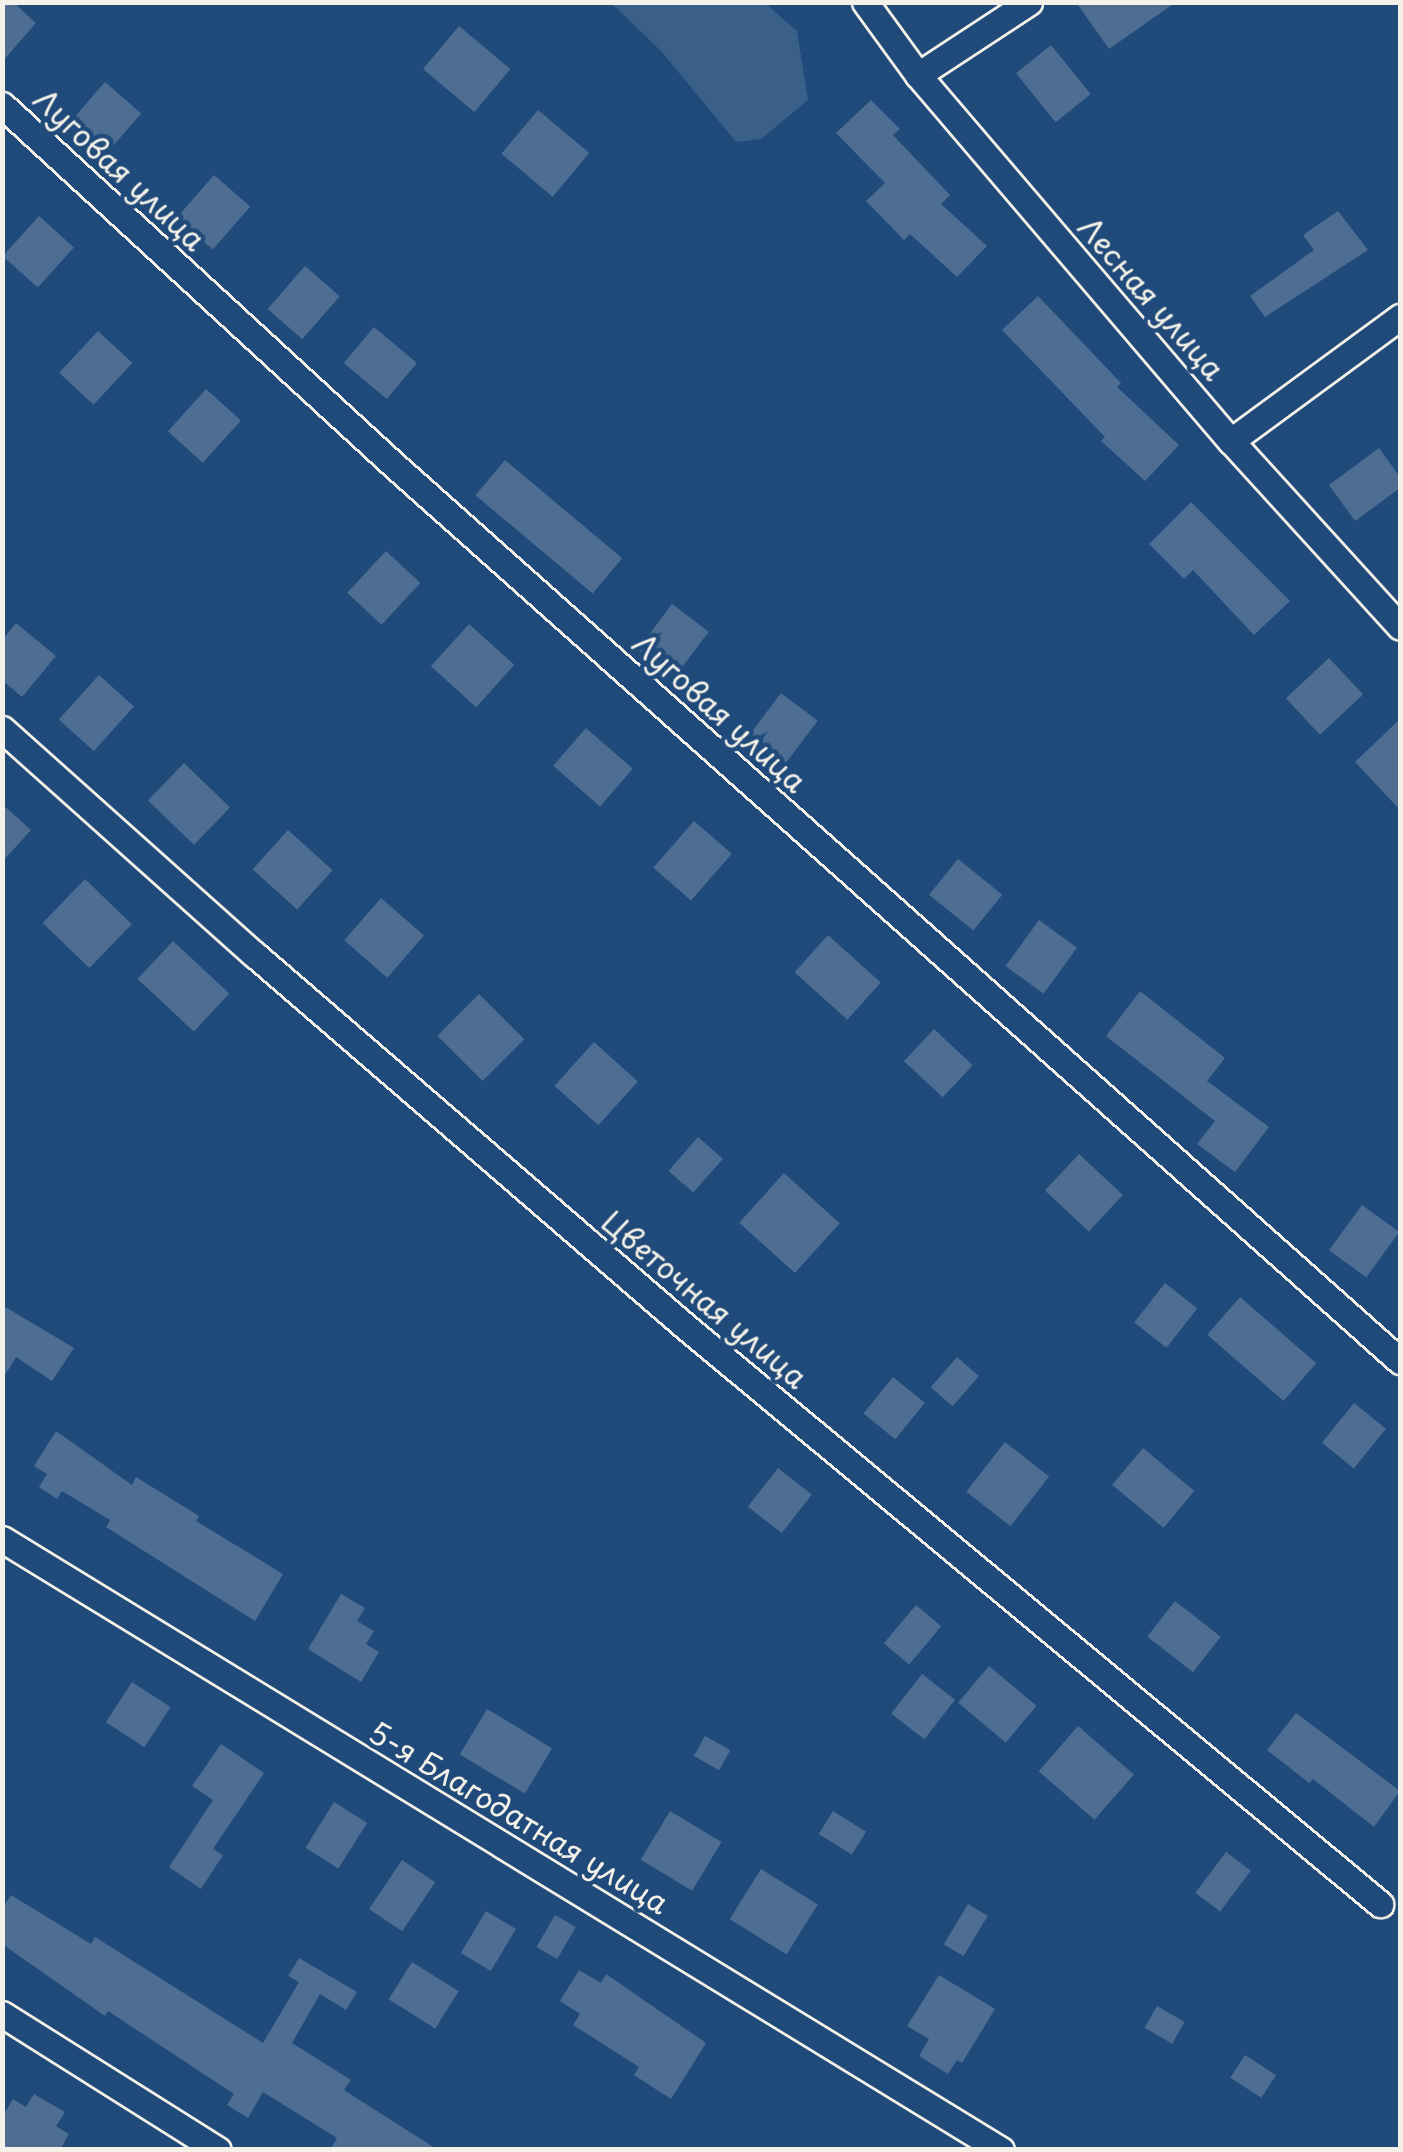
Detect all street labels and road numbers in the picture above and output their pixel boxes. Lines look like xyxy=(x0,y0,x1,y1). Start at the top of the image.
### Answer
street label: Луговая улица xyxy=(27,80,213,258)
street label: Лесная улица xyxy=(1071,209,1233,387)
street label: Луговая улица xyxy=(626,625,814,799)
street label: Цветочная улица xyxy=(595,1202,815,1396)
street label: 5-я Благодатная улица xyxy=(361,1712,677,1922)

